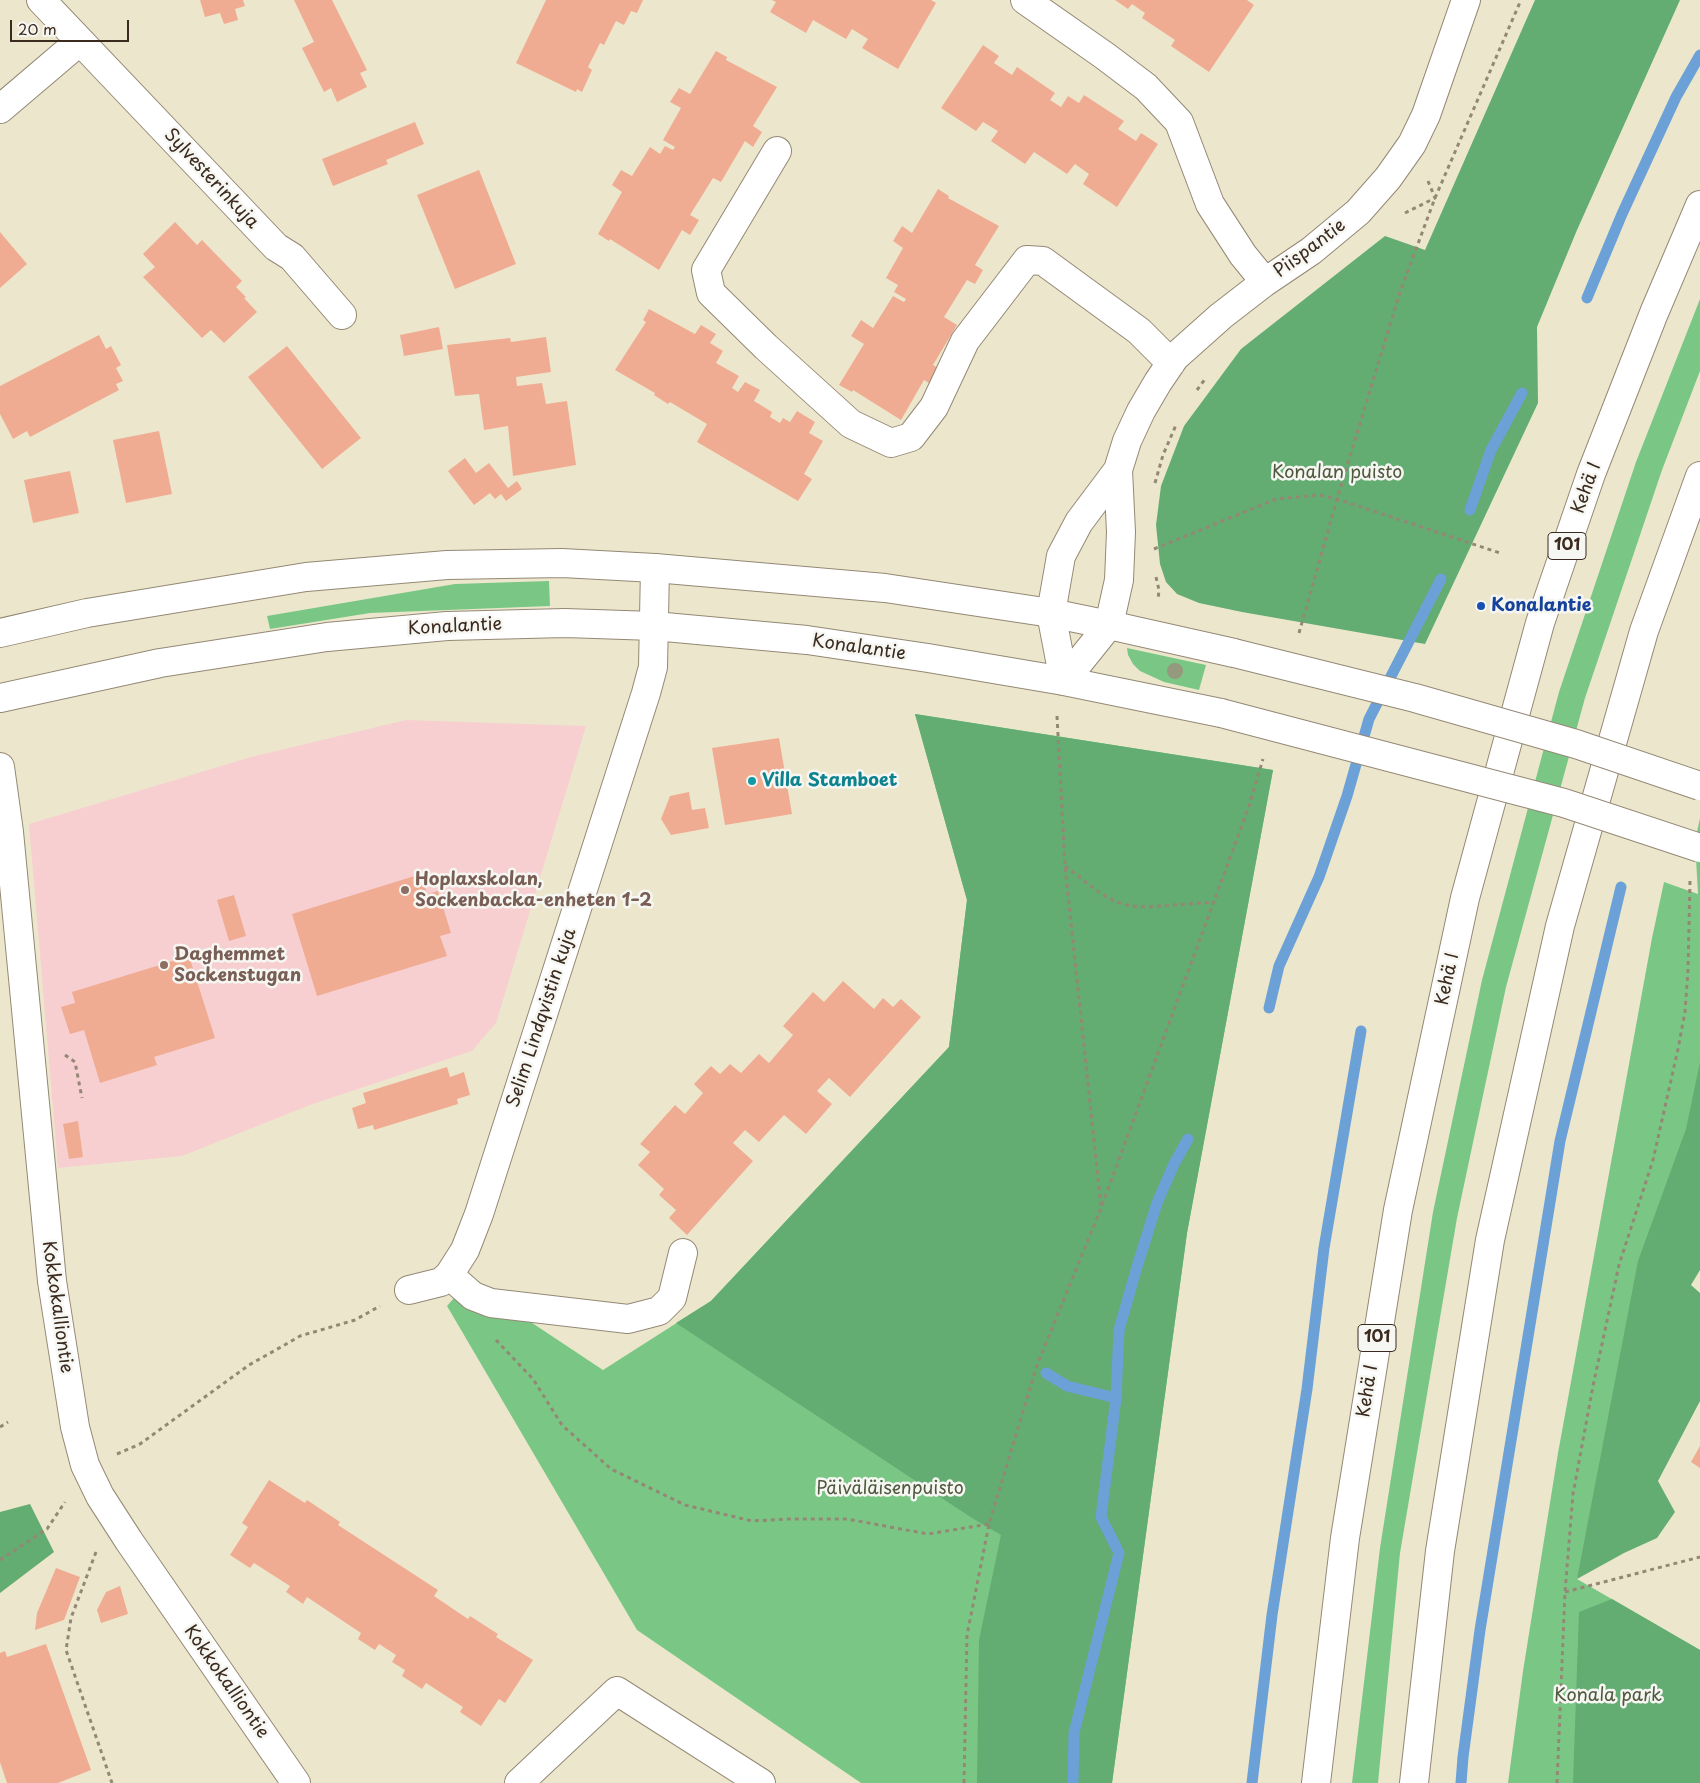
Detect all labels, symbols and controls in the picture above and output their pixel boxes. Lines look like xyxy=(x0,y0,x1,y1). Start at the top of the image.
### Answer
scale bar xyxy=(12,10,131,42)
text: 20 m xyxy=(18,17,57,40)
street label: Sylvesterinkuja xyxy=(159,125,263,233)
street label: Piispantie xyxy=(1270,215,1350,283)
street label: Kehä I xyxy=(1568,459,1606,517)
park label: Konalan puisto xyxy=(1272,462,1402,484)
road number: 101 xyxy=(1548,532,1586,560)
place label: Konalantie xyxy=(1491,595,1592,617)
marker: Konalantie xyxy=(1475,600,1487,612)
street label: Konalantie xyxy=(407,614,503,640)
street label: Konalantie xyxy=(811,631,907,665)
place label: Villa Stamboet xyxy=(762,770,897,792)
marker: Villa Stamboet xyxy=(746,775,758,787)
place label: Hoplaxskolan, Sockenbacka-enheten 1–2 xyxy=(415,869,652,912)
marker: Hoplaxskolan, Sockenbacka-enheten 1–2 xyxy=(399,884,411,896)
street label: Selim Lindqvistin kuja xyxy=(503,926,581,1110)
place label: Daghemmet Sockenstugan xyxy=(174,944,301,986)
street label: Kehä I xyxy=(1432,951,1464,1007)
marker: Daghemmet Sockenstugan xyxy=(158,959,170,971)
street label: Kokkokalliontie xyxy=(37,1239,77,1375)
road number: 101 xyxy=(1358,1325,1396,1352)
street label: Kehä I xyxy=(1353,1363,1383,1419)
park label: Päiväläisenpuisto xyxy=(816,1478,964,1500)
street label: Kokkokalliontie xyxy=(179,1621,273,1743)
park label: Konala park xyxy=(1554,1685,1662,1707)

